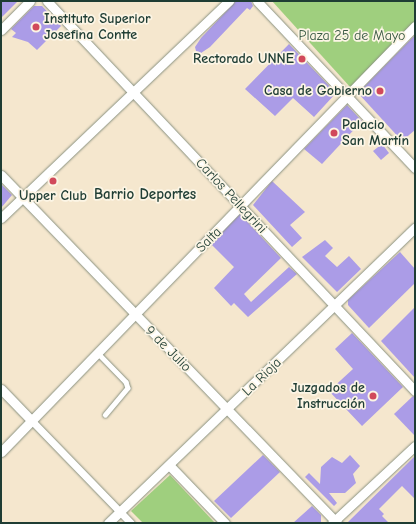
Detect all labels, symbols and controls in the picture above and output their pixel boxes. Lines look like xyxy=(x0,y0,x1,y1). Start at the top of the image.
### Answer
place label: Instituto Superior Josefina Contte xyxy=(44,11,151,44)
marker: Instituto Superior Josefina Contte xyxy=(31,22,41,32)
park label: Plaza 25 de Mayo xyxy=(299,28,405,44)
place label: Rectorado UNNE xyxy=(193,51,294,67)
marker: Rectorado UNNE xyxy=(297,54,307,64)
place label: Casa de Gobierno xyxy=(264,83,372,99)
marker: Casa de Gobierno xyxy=(375,86,385,96)
place label: Palacio San Martín xyxy=(342,117,409,150)
marker: Palacio San Martín xyxy=(329,128,339,138)
street label: Carlos Pellegrini xyxy=(192,155,270,237)
marker: Upper Club xyxy=(48,176,58,186)
district label: Barrio Deportes xyxy=(94,186,196,204)
place label: Upper Club xyxy=(19,188,87,204)
street label: Salta xyxy=(193,224,225,256)
street label: 9 de Julio xyxy=(141,322,195,376)
street label: La Rioja xyxy=(239,354,285,400)
place label: Juzgados de Instrucción xyxy=(291,380,365,412)
marker: Juzgados de Instrucción xyxy=(368,391,378,401)

